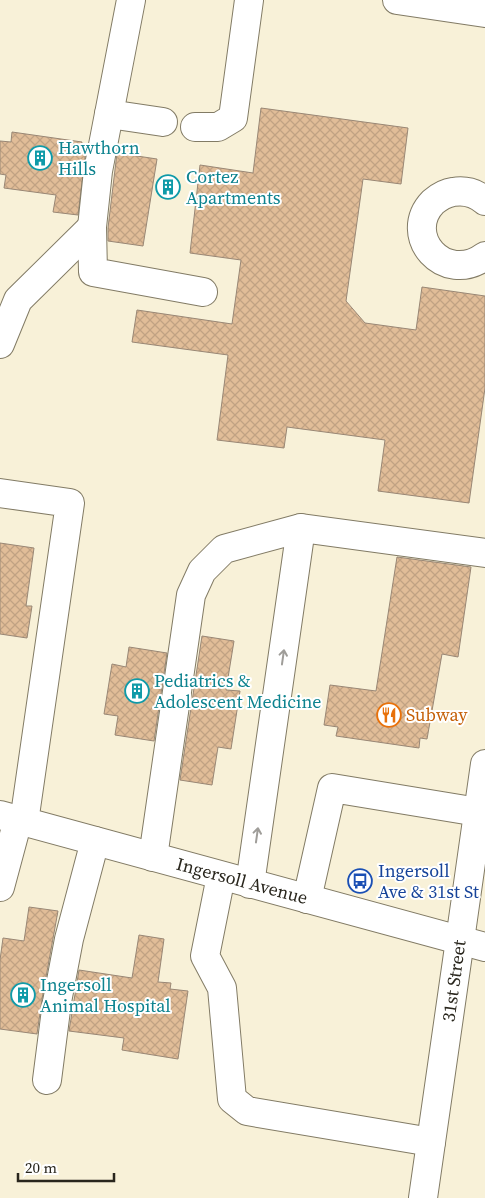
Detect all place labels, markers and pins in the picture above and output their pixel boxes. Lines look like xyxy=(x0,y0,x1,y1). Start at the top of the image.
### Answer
place label: Hawthorn Hills xyxy=(58,135,140,181)
building icon: Hawthorn Hills xyxy=(27,145,53,171)
place label: Cortez Apartments xyxy=(186,164,281,210)
building icon: Cortez Apartments xyxy=(155,174,181,200)
place label: Pediatrics & Adolescent Medicine xyxy=(154,668,322,714)
building icon: Pediatrics & Adolescent Medicine xyxy=(124,678,150,704)
restaurant icon: Subway xyxy=(376,702,402,728)
place label: Subway xyxy=(406,702,468,727)
place label: Ingersoll Ave & 31st St xyxy=(378,858,479,904)
bus stop icon: Ingersoll Ave & 31st St xyxy=(347,868,373,894)
place label: Ingersoll Animal Hospital xyxy=(40,972,171,1018)
building icon: Ingersoll Animal Hospital xyxy=(10,982,36,1008)

